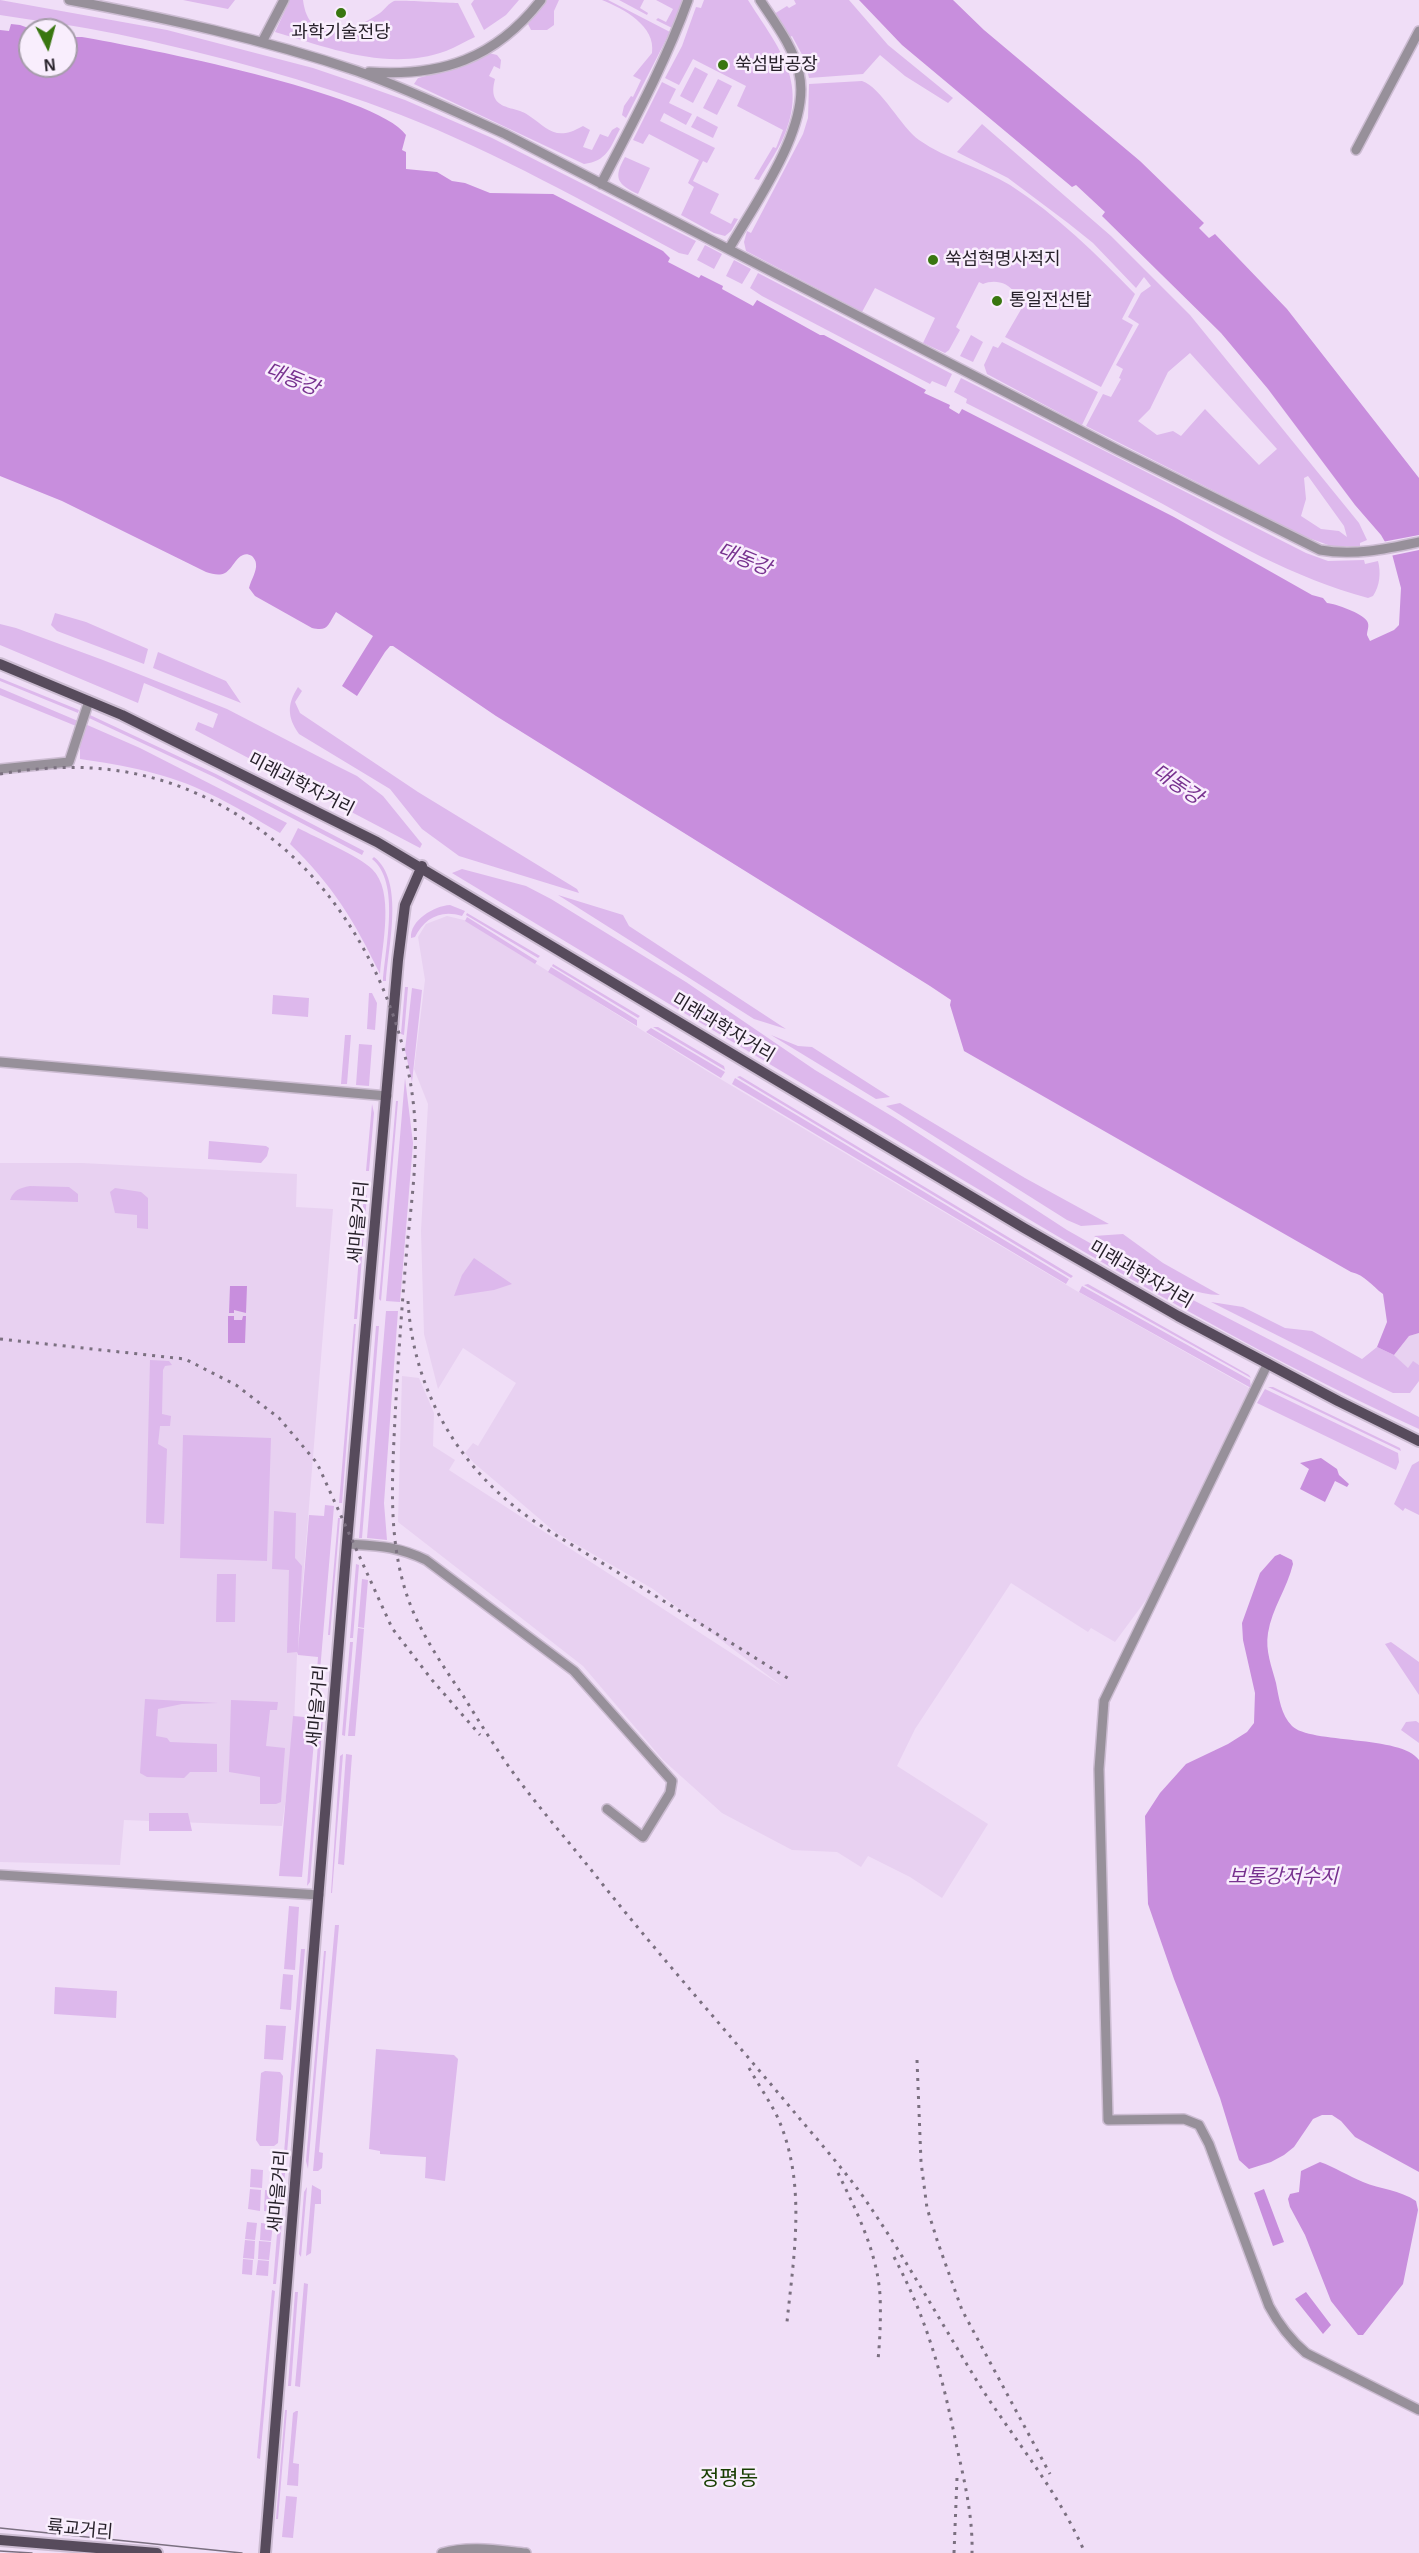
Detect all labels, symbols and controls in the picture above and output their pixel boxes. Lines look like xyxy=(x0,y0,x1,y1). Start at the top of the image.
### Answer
marker: 과학기술전당 xyxy=(334,6,348,20)
north arrow xyxy=(18,18,78,78)
place label: 과학기술전당 xyxy=(291,22,391,44)
place label: 쑥섬밥공장 xyxy=(735,54,818,76)
text: N xyxy=(43,55,56,73)
marker: 쑥섬밥공장 xyxy=(716,58,730,72)
place label: 쑥섬혁명사적지 xyxy=(945,249,1061,271)
marker: 쑥섬혁명사적지 xyxy=(926,253,940,267)
place label: 통일전선탑 xyxy=(1009,290,1092,312)
marker: 통일전선탑 xyxy=(990,294,1004,308)
water label: 대동강 xyxy=(262,359,322,401)
water label: 대동강 xyxy=(714,539,774,581)
street label: 미래과학자거리 xyxy=(244,749,358,821)
water label: 대동강 xyxy=(1147,760,1207,810)
street label: 미래과학자거리 xyxy=(668,989,778,1067)
street label: 새마을거리 xyxy=(345,1180,373,1264)
street label: 미래과학자거리 xyxy=(1085,1237,1197,1313)
street label: 새마을거리 xyxy=(304,1664,332,1748)
water label: 보통강저수지 xyxy=(1228,1865,1338,1889)
street label: 새마을거리 xyxy=(265,2149,293,2233)
district label: 정평동 xyxy=(700,2466,758,2492)
street label: 륙교거리 xyxy=(46,2516,114,2544)

